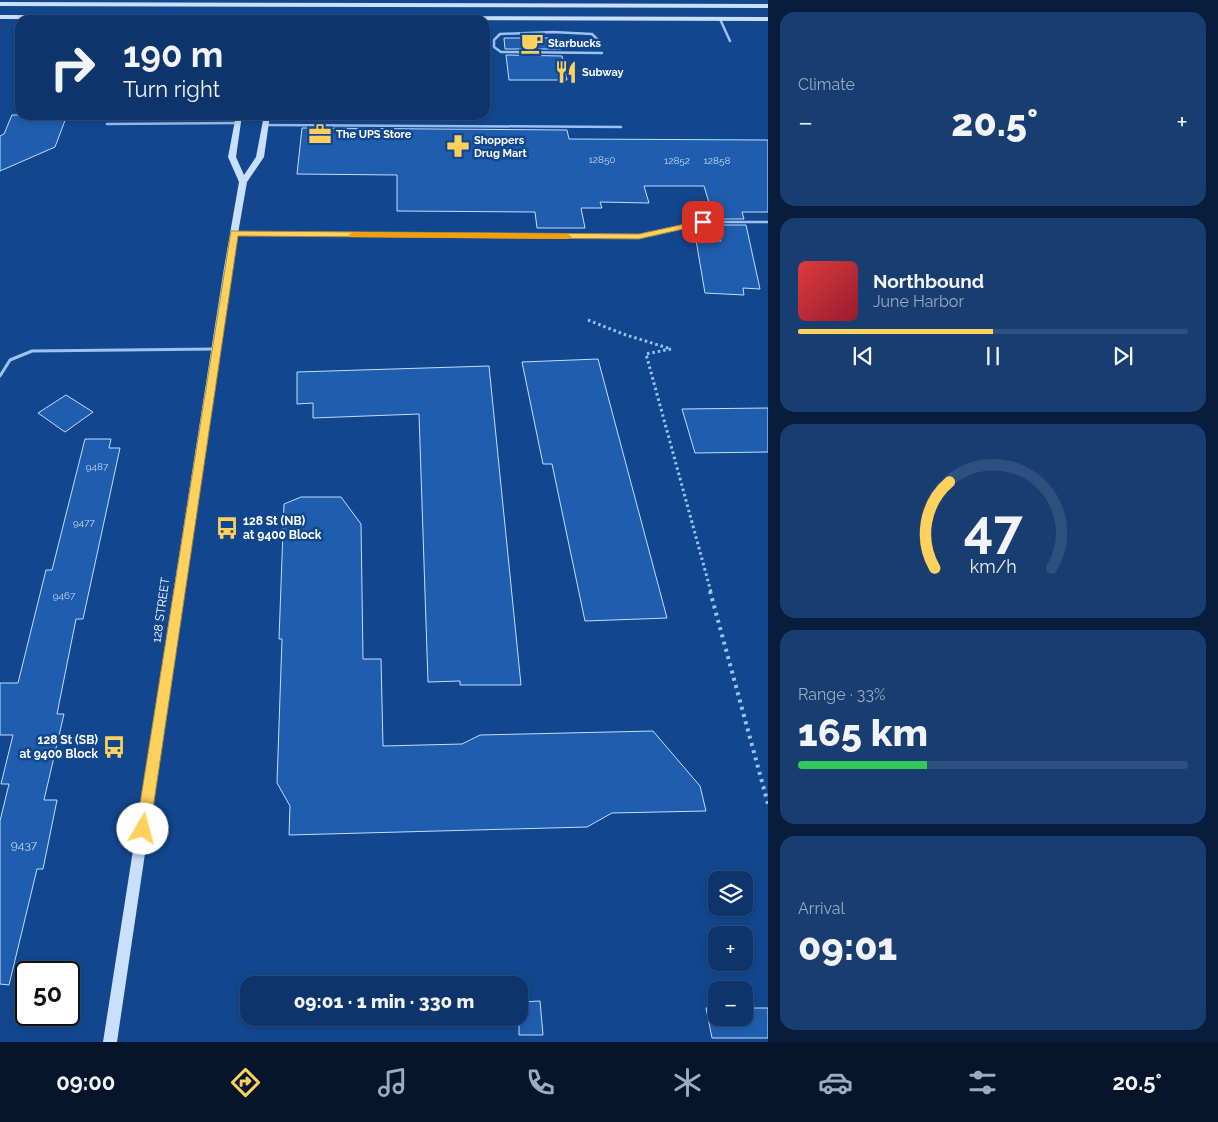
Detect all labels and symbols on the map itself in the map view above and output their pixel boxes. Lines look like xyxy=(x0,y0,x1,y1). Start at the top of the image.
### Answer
cafe icon: Starbucks xyxy=(519,30,545,56)
place label: Starbucks xyxy=(548,37,601,50)
restaurant icon: Subway xyxy=(553,59,579,85)
place label: Subway xyxy=(582,66,624,79)
office icon: The UPS Store xyxy=(307,121,333,147)
place label: The UPS Store xyxy=(336,128,412,141)
pharmacy icon: Shoppers Drug Mart xyxy=(445,133,471,159)
place label: Shoppers Drug Mart xyxy=(474,134,528,160)
house number: 12850 xyxy=(589,154,616,165)
house number: 12852 xyxy=(664,155,690,166)
house number: 12858 xyxy=(704,155,730,166)
pin xyxy=(682,201,724,243)
house number: 9487 xyxy=(86,461,109,472)
place label: 128 St (NB) at 9400 Block xyxy=(243,514,322,542)
bus stop icon: 128 St (NB) at 9400 Block xyxy=(214,515,240,541)
house number: 9477 xyxy=(73,517,96,528)
street label: 128 STREET xyxy=(149,576,173,644)
house number: 9467 xyxy=(53,590,76,601)
place label: 128 St (SB) at 9400 Block xyxy=(19,733,98,761)
bus stop icon: 128 St (SB) at 9400 Block xyxy=(101,734,127,760)
position arrow xyxy=(116,802,168,854)
house number: 9437 xyxy=(11,838,38,852)
speed limit sign: 50 xyxy=(15,961,80,1026)

